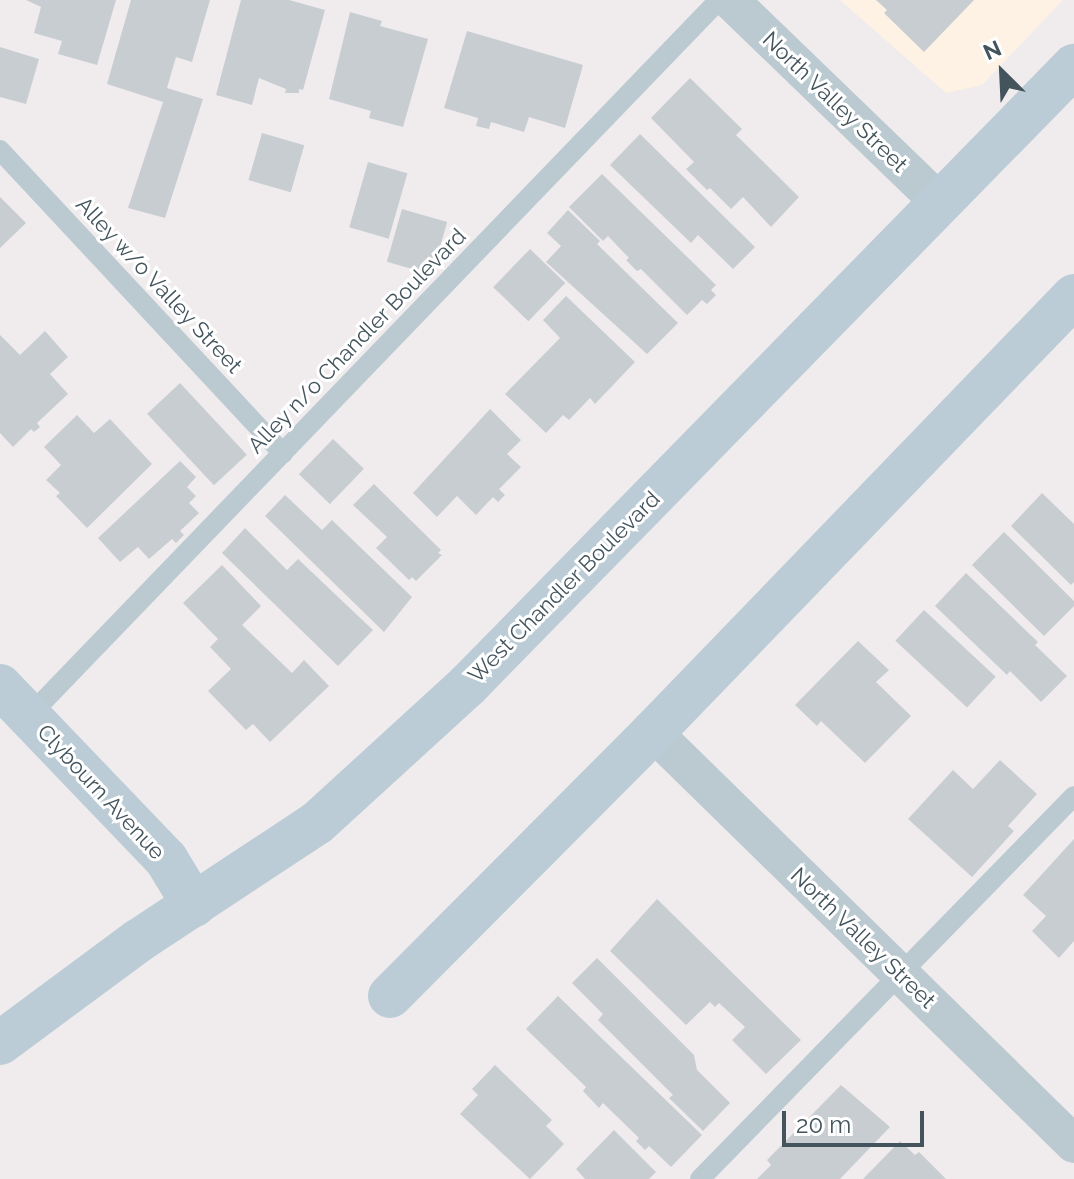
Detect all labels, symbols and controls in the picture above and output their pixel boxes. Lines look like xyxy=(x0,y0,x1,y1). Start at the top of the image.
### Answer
street label: North Valley Street xyxy=(757,26,913,178)
north arrow xyxy=(962,32,1042,112)
text: N xyxy=(979,35,1005,65)
street label: Alley w/o Valley Street xyxy=(70,191,248,379)
street label: Alley n/o Chandler Boulevard xyxy=(242,223,472,459)
street label: West Chandler Boulevard xyxy=(463,486,665,688)
street label: Clybourn Avenue xyxy=(31,719,171,865)
street label: North Valley Street xyxy=(785,862,941,1014)
scale bar xyxy=(786,1095,928,1145)
text: 20 m xyxy=(796,1110,851,1139)

